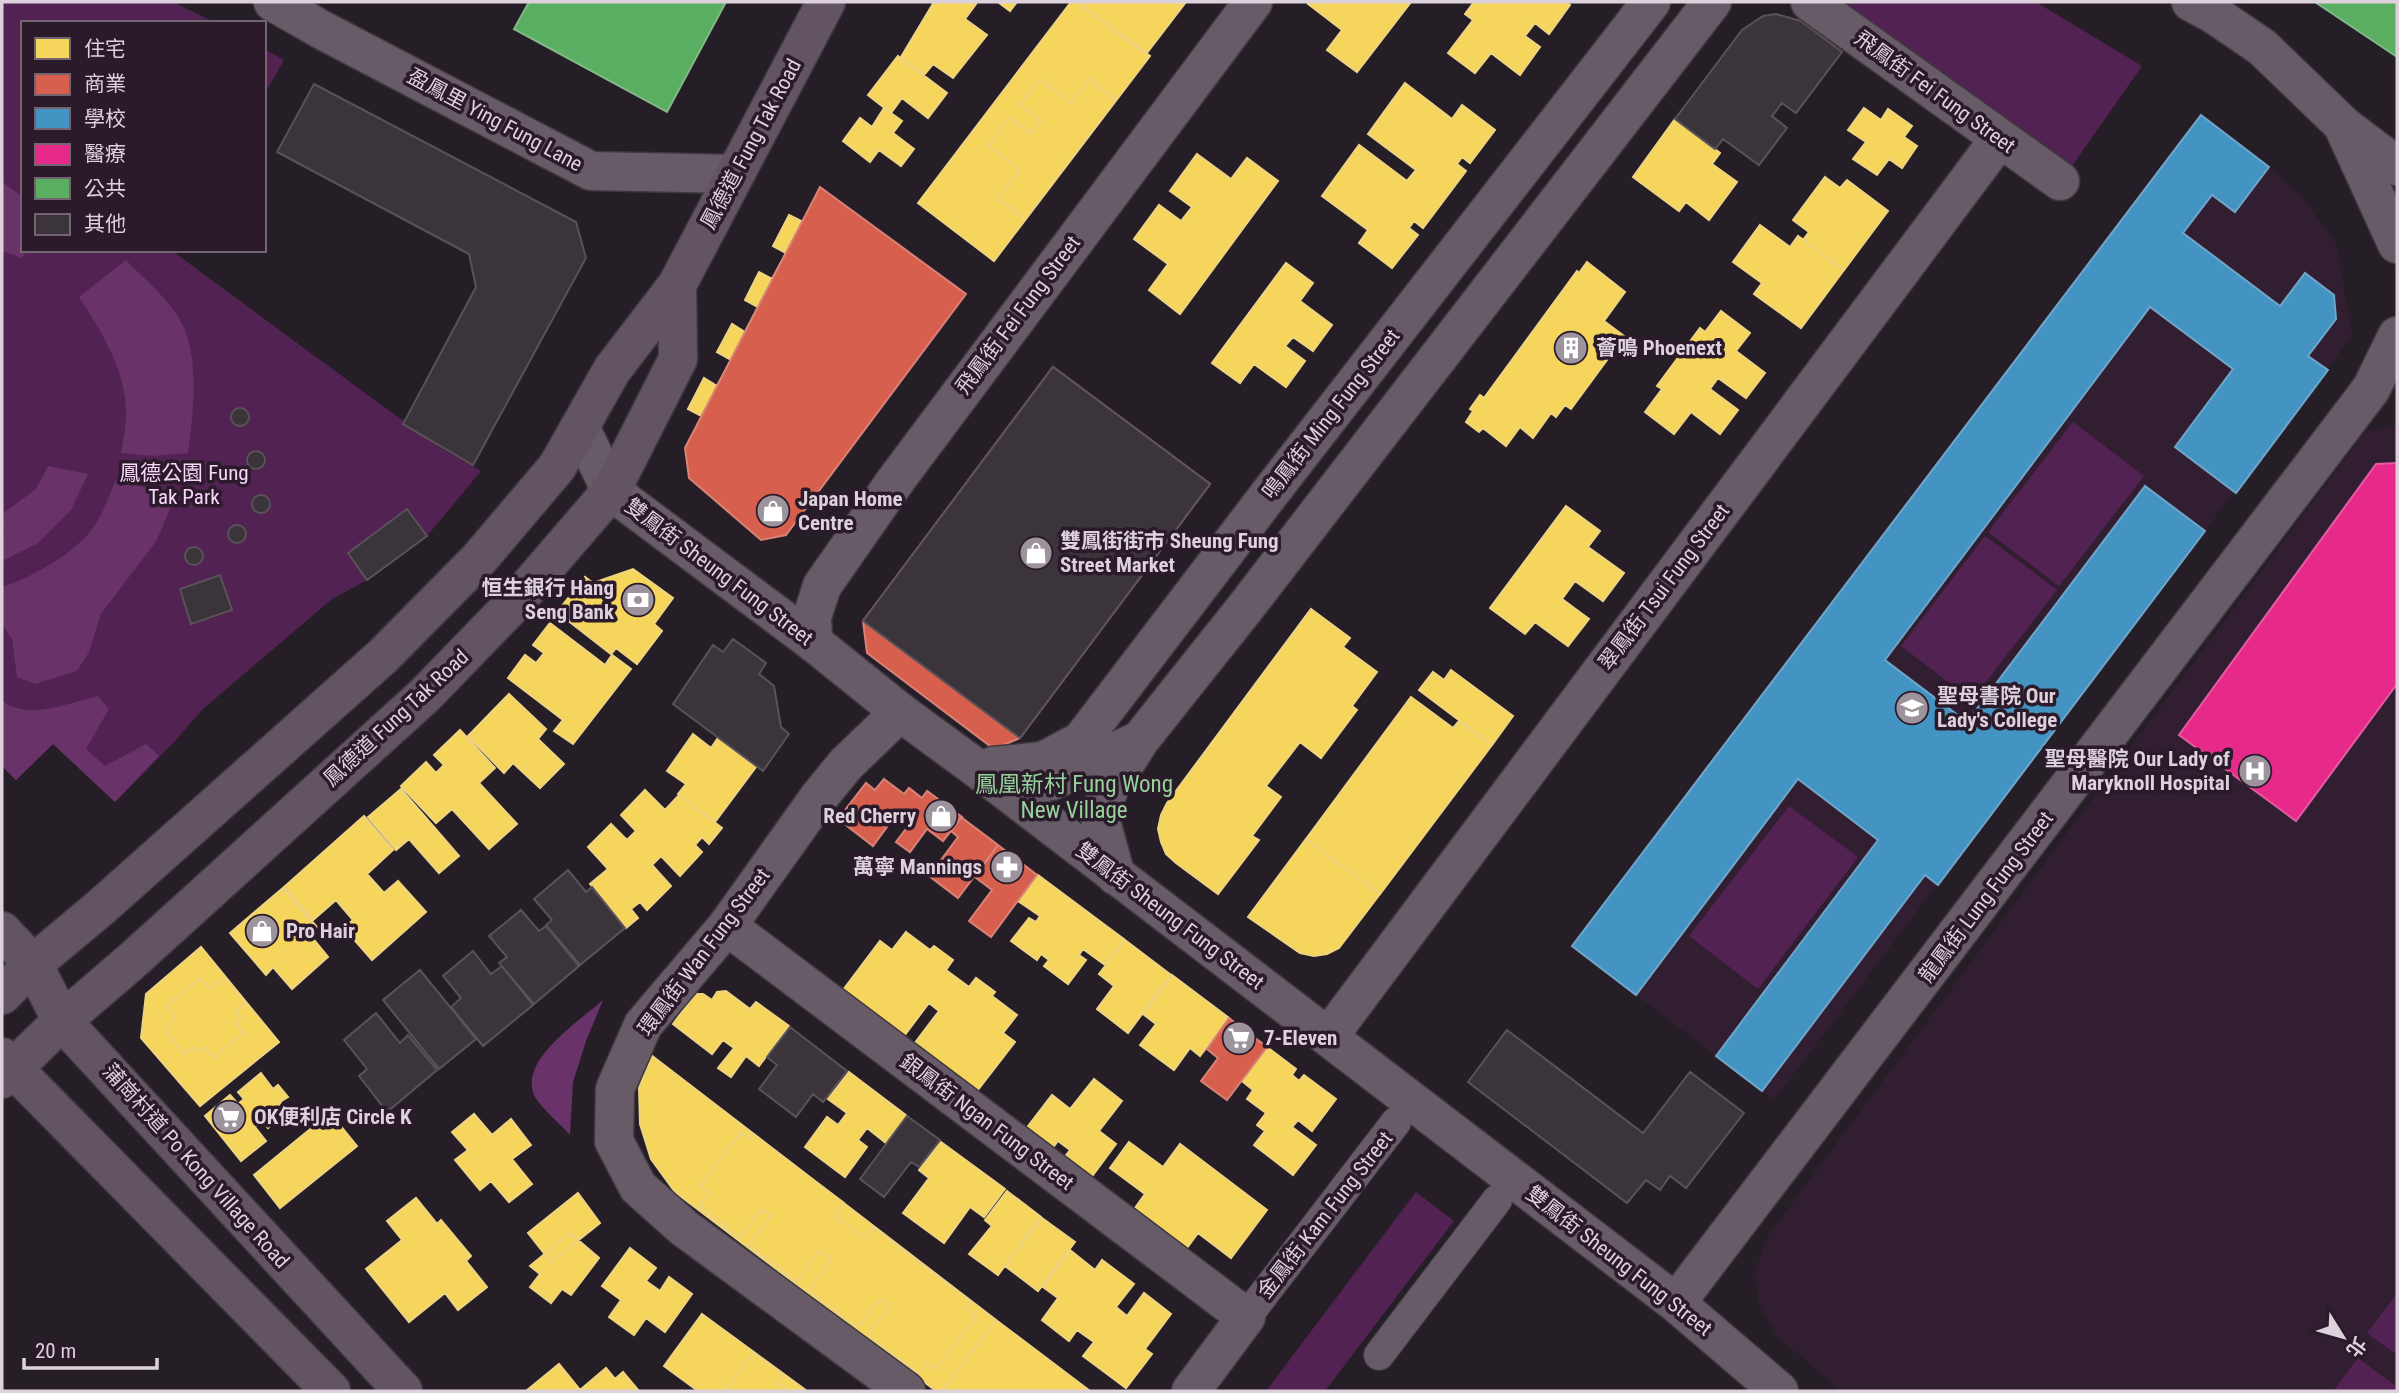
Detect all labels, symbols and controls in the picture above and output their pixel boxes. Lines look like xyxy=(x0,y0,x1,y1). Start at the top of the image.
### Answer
legend xyxy=(21,21,266,252)
street label: 飛鳳街 Fei Fung Street xyxy=(1850,26,2020,158)
text: 住宅 xyxy=(84,37,126,61)
street label: 鳳德道 Fung Tak Road xyxy=(696,55,806,233)
street label: 盈鳳里 Ying Fung Lane xyxy=(404,64,587,176)
text: 商業 xyxy=(84,72,126,96)
text: 學校 xyxy=(84,107,126,131)
text: 醫療 xyxy=(84,142,126,166)
text: 公共 xyxy=(84,177,126,201)
text: 其他 xyxy=(84,212,126,236)
street label: 飛鳳街 Fei Fung Street xyxy=(951,231,1085,399)
street label: 鳴鳳街 Ming Fung Street xyxy=(1257,324,1405,504)
building icon: 薈鳴 Phoenext xyxy=(1552,329,1590,367)
place label: 薈鳴 Phoenext xyxy=(1596,336,1722,360)
park label: 鳳德公園 Fung Tak Park xyxy=(119,461,249,509)
place label: Japan Home Centre xyxy=(798,487,903,535)
shop icon: Japan Home Centre xyxy=(754,492,792,530)
street label: 雙鳳街 Sheung Fung Street xyxy=(620,494,818,650)
street label: 翠鳳街 Tsui Fung Street xyxy=(1594,499,1734,675)
place label: 雙鳳街街市 Sheung Fung Street Market xyxy=(1060,529,1279,577)
shop icon: 雙鳳街街市 Sheung Fung Street Market xyxy=(1017,534,1055,572)
place label: 恒生銀行 Hang Seng Bank xyxy=(481,576,615,624)
bank icon: 恒生銀行 Hang Seng Bank xyxy=(619,581,657,619)
street label: 鳳德道 Fung Tak Road xyxy=(319,645,473,791)
place label: 聖母書院 Our Lady's College xyxy=(1937,684,2057,732)
school or university icon: 聖母書院 Our Lady's College xyxy=(1893,689,1931,727)
place label: 聖母醫院 Our Lady of Maryknoll Hospital xyxy=(2044,747,2230,795)
hospital icon: 聖母醫院 Our Lady of Maryknoll Hospital xyxy=(2236,752,2274,790)
district label: 鳳凰新村 Fung Wong New Village xyxy=(975,771,1173,824)
shop icon: Red Cherry xyxy=(922,797,960,835)
place label: Red Cherry xyxy=(823,804,917,828)
street label: 龍鳳街 Lung Fung Street xyxy=(1914,807,2058,987)
street label: 雙鳳街 Sheung Fung Street xyxy=(1071,838,1269,994)
pharmacy icon: 萬寧 Mannings xyxy=(988,848,1026,886)
place label: 萬寧 Mannings xyxy=(853,855,982,879)
street label: 環鳳街 Wan Fung Street xyxy=(633,864,775,1040)
shop icon: Pro Hair xyxy=(243,912,281,950)
place label: Pro Hair xyxy=(286,919,355,943)
supermarket icon: 7-Eleven xyxy=(1220,1019,1258,1057)
place label: 7-Eleven xyxy=(1264,1026,1337,1050)
street label: 銀鳳街 Ngan Fung Street xyxy=(896,1049,1078,1195)
street label: 蒲崗村道 Po Kong Village Road xyxy=(98,1059,294,1273)
supermarket icon: OK便利店 Circle K xyxy=(210,1098,248,1136)
place label: OK便利店 Circle K xyxy=(254,1105,412,1129)
street label: 金鳳街 Kam Fung Street xyxy=(1253,1127,1397,1303)
street label: 雙鳳街 Sheung Fung Street xyxy=(1521,1181,1717,1341)
north arrow xyxy=(2308,1302,2378,1372)
scale bar xyxy=(24,1326,158,1370)
text: 北 xyxy=(2341,1332,2371,1361)
text: 20 m xyxy=(35,1339,76,1363)

